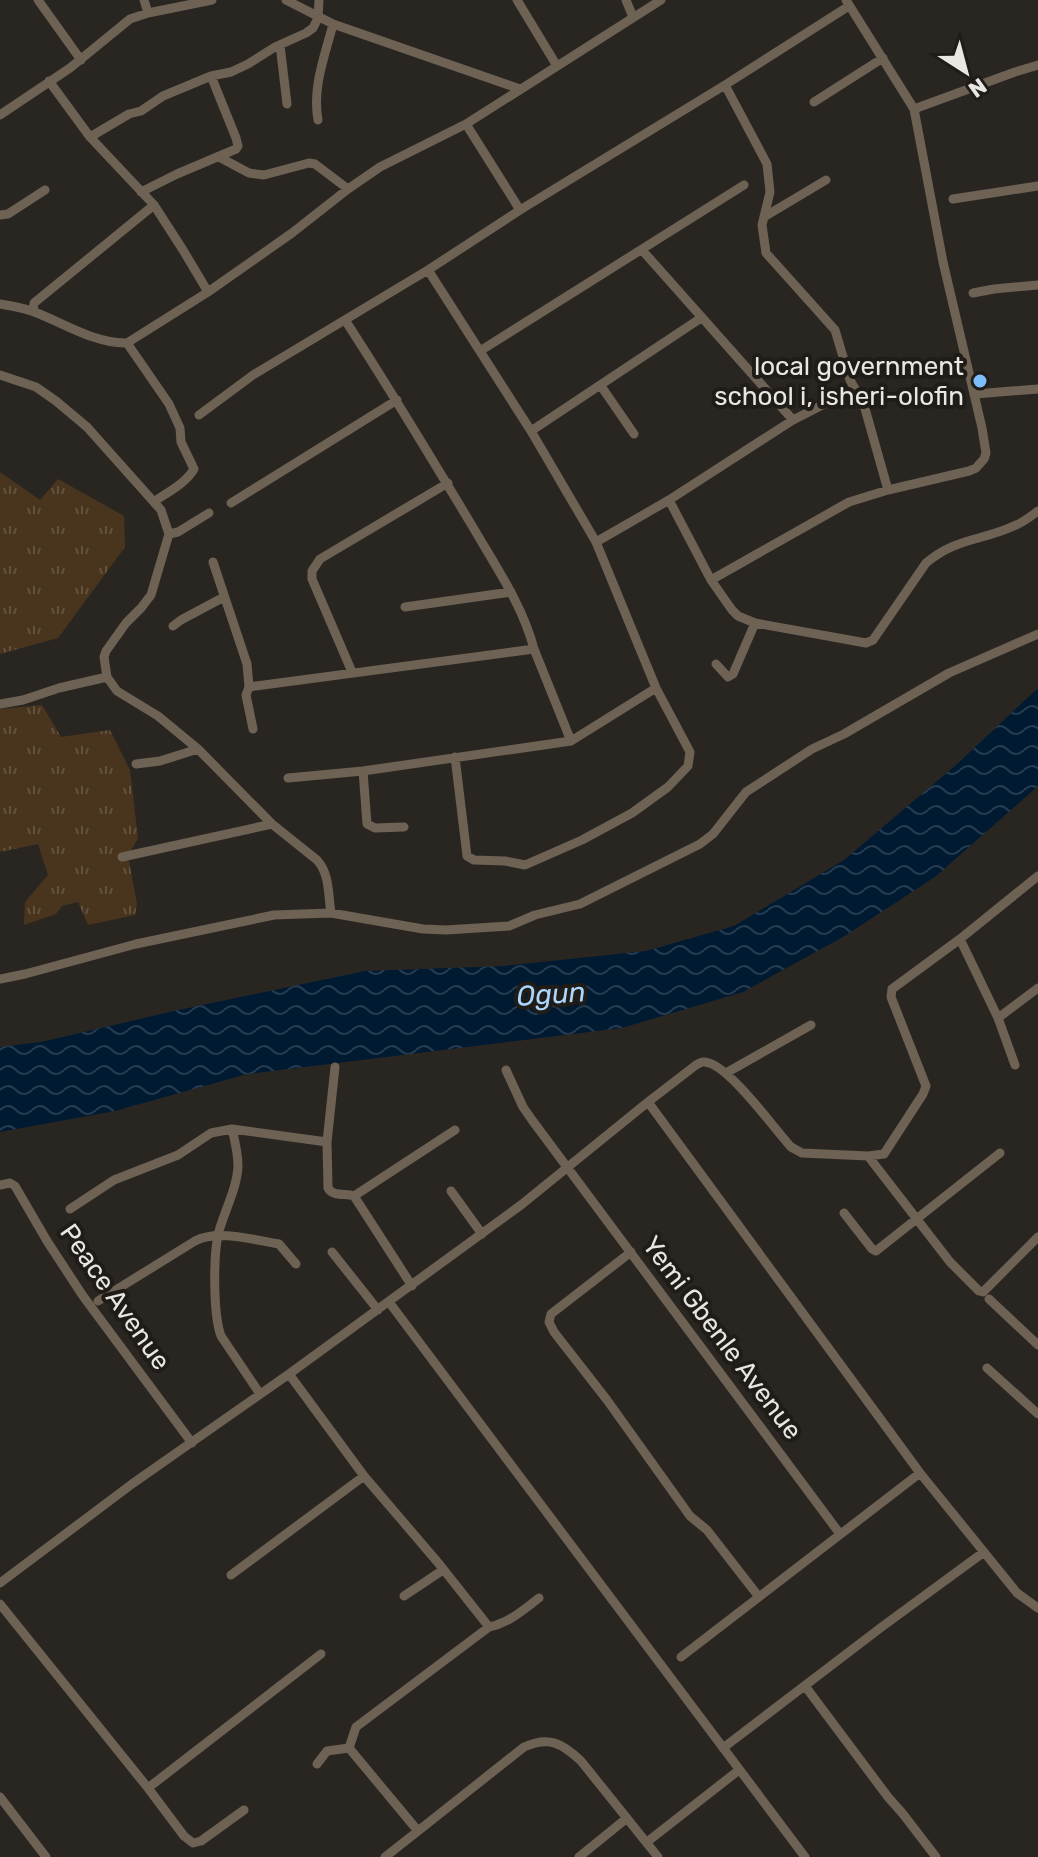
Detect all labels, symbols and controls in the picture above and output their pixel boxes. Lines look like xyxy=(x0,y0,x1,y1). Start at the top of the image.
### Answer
north arrow xyxy=(926,32,1006,112)
text: N xyxy=(963,72,992,103)
place label: local government school i, isheri-olofin xyxy=(714,351,964,412)
marker: local government school i, isheri-olofin xyxy=(971,372,989,390)
water label: Ogun xyxy=(515,975,587,1013)
street label: Peace Avenue xyxy=(53,1218,177,1376)
street label: Yemi Gbenle Avenue xyxy=(636,1230,808,1446)

